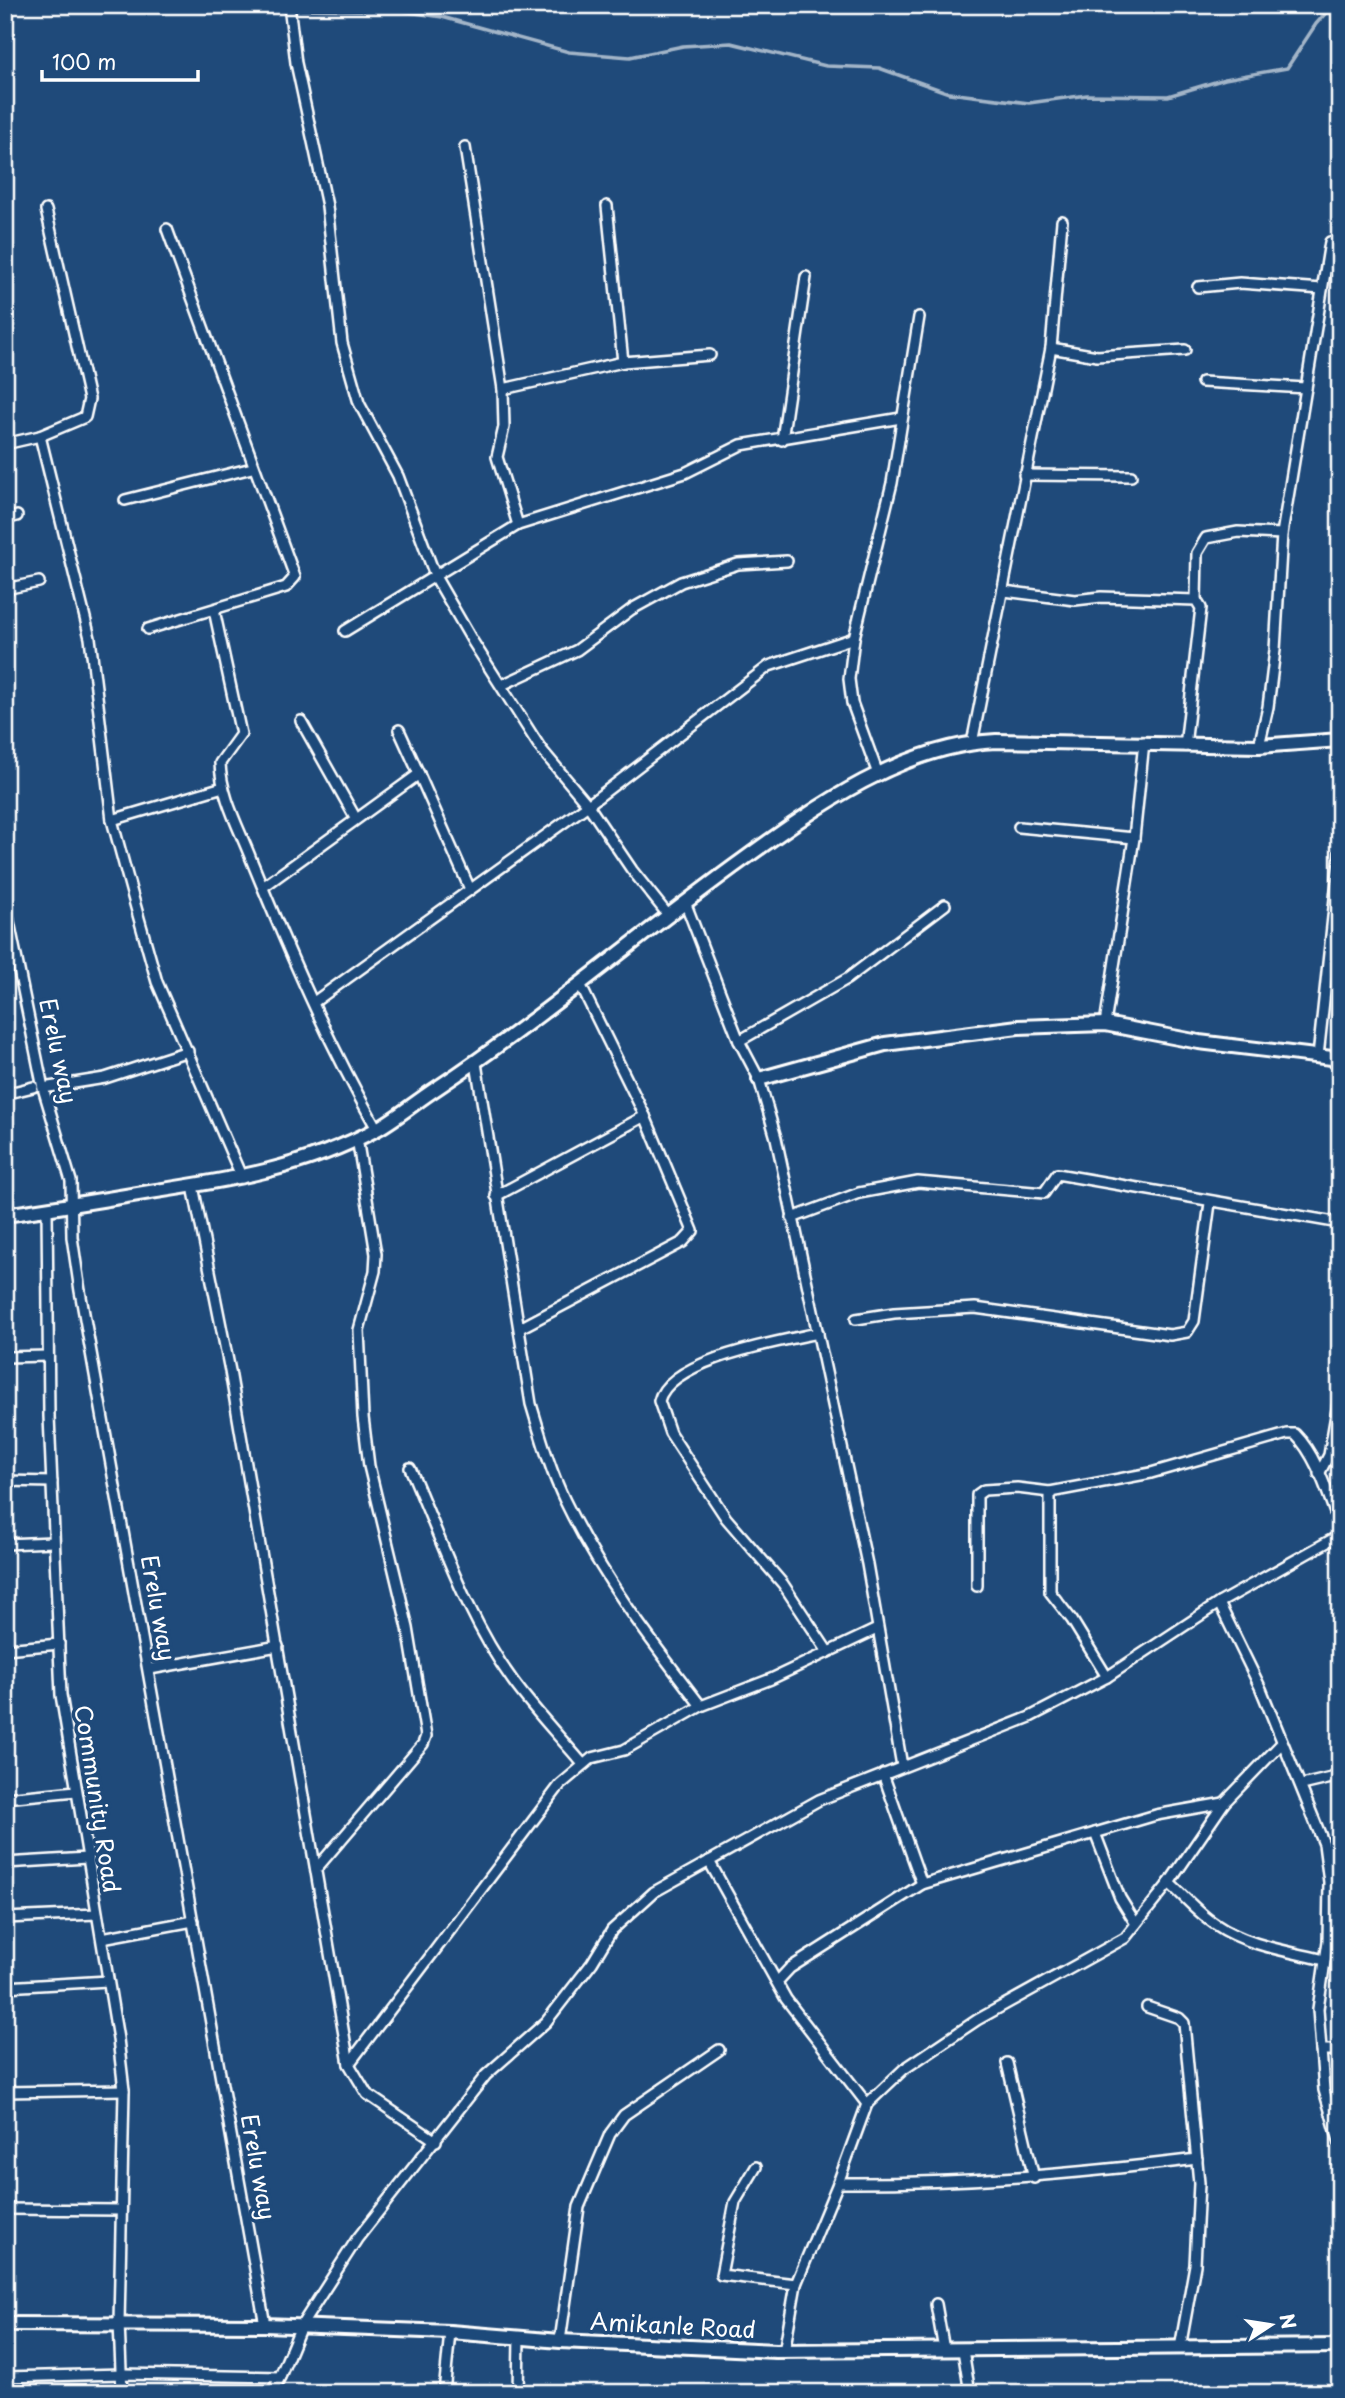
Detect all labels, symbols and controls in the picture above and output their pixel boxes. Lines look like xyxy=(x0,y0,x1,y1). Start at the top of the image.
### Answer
scale bar xyxy=(42,38,198,82)
text: 100 m xyxy=(52,45,116,77)
street label: Erelu way xyxy=(31,995,88,1107)
street label: Erelu way xyxy=(133,1552,186,1663)
street label: Community Road xyxy=(66,1702,131,1895)
street label: Erelu way xyxy=(233,2111,286,2222)
north arrow xyxy=(1236,2290,1306,2360)
street label: Amikanle Road xyxy=(589,2303,757,2346)
text: N xyxy=(1273,2311,1304,2332)

